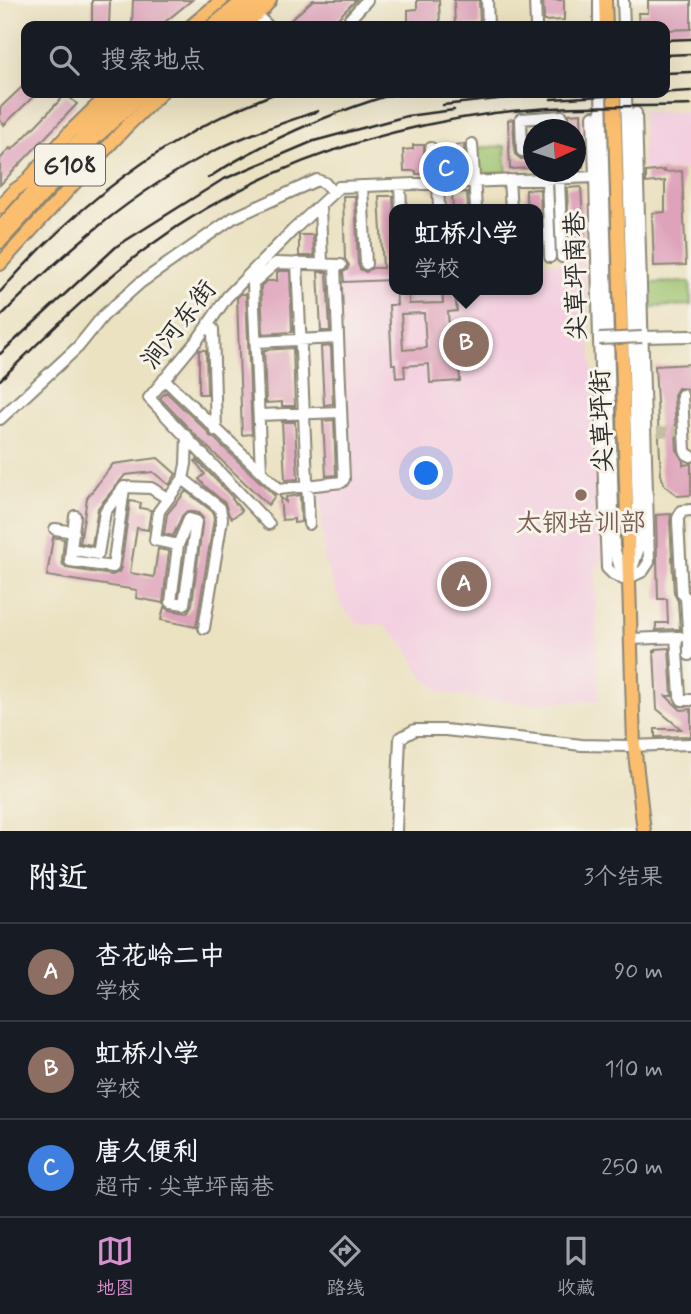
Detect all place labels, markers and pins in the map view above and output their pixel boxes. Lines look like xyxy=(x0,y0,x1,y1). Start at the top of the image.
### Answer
pin: C xyxy=(423,143,469,195)
pin: B xyxy=(443,318,489,370)
marker: 太钢培训部 xyxy=(573,487,589,503)
place label: 太钢培训部 xyxy=(516,507,646,541)
pin: A xyxy=(441,558,487,610)

